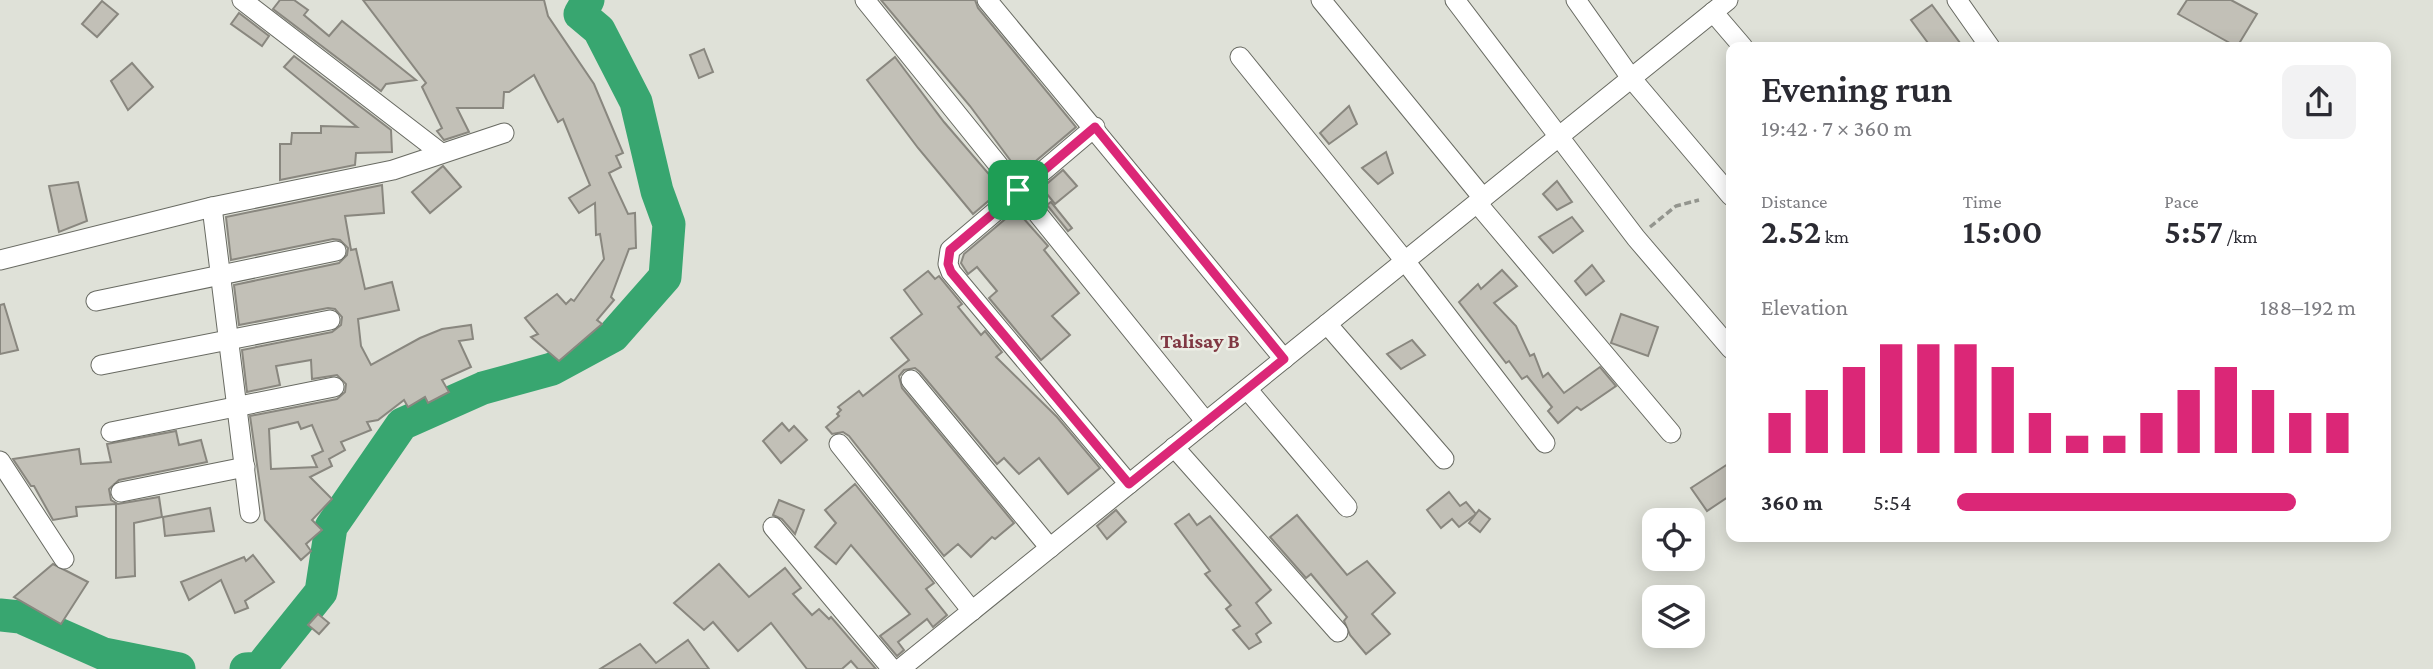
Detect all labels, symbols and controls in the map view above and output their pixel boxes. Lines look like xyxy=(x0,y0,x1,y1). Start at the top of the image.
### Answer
button: share xyxy=(2282,65,2356,139)
text: Evening run xyxy=(1761,68,1952,110)
text: 19:42 · 7 × 360 m xyxy=(1761,115,1912,141)
pin xyxy=(988,160,1048,220)
icon: arrive xyxy=(999,171,1037,209)
text: Distance xyxy=(1761,191,1827,212)
text: Time xyxy=(1963,191,2002,212)
text: Pace xyxy=(2164,191,2199,212)
text: 2.52 xyxy=(1761,212,1821,251)
text: 15:00 xyxy=(1963,212,2043,251)
text: 5:57 xyxy=(2164,212,2223,251)
text: km xyxy=(1821,226,1849,247)
text: /km xyxy=(2223,226,2258,247)
text: Elevation xyxy=(1761,294,1848,320)
text: 188–192 m xyxy=(2260,294,2356,320)
district label: Talisay B xyxy=(1160,329,1240,353)
text: 360 m xyxy=(1761,489,1823,515)
text: 5:54 xyxy=(1873,489,1912,515)
map controls xyxy=(1642,508,1705,648)
button: locate xyxy=(1642,508,1705,571)
button: layers xyxy=(1642,585,1705,648)

